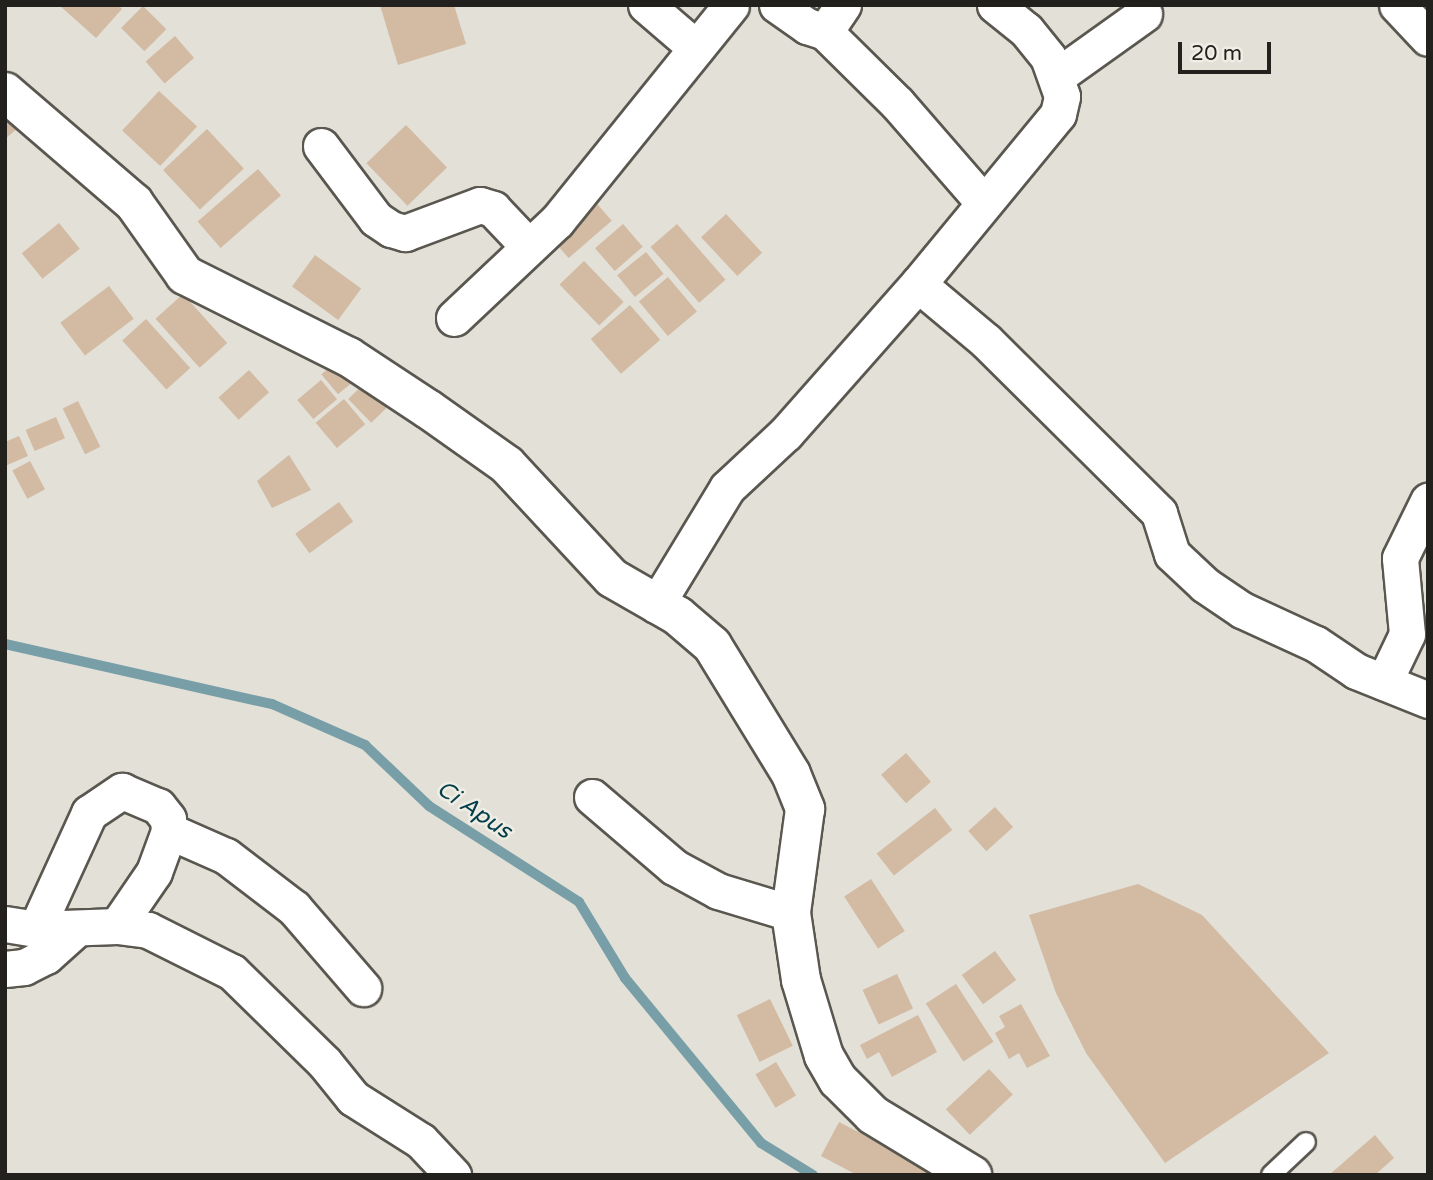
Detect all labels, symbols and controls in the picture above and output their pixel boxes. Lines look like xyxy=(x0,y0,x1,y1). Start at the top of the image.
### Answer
scale bar xyxy=(1181,28,1274,72)
text: 20 m xyxy=(1191,41,1242,66)
water label: Ci Apus xyxy=(431,775,517,845)

